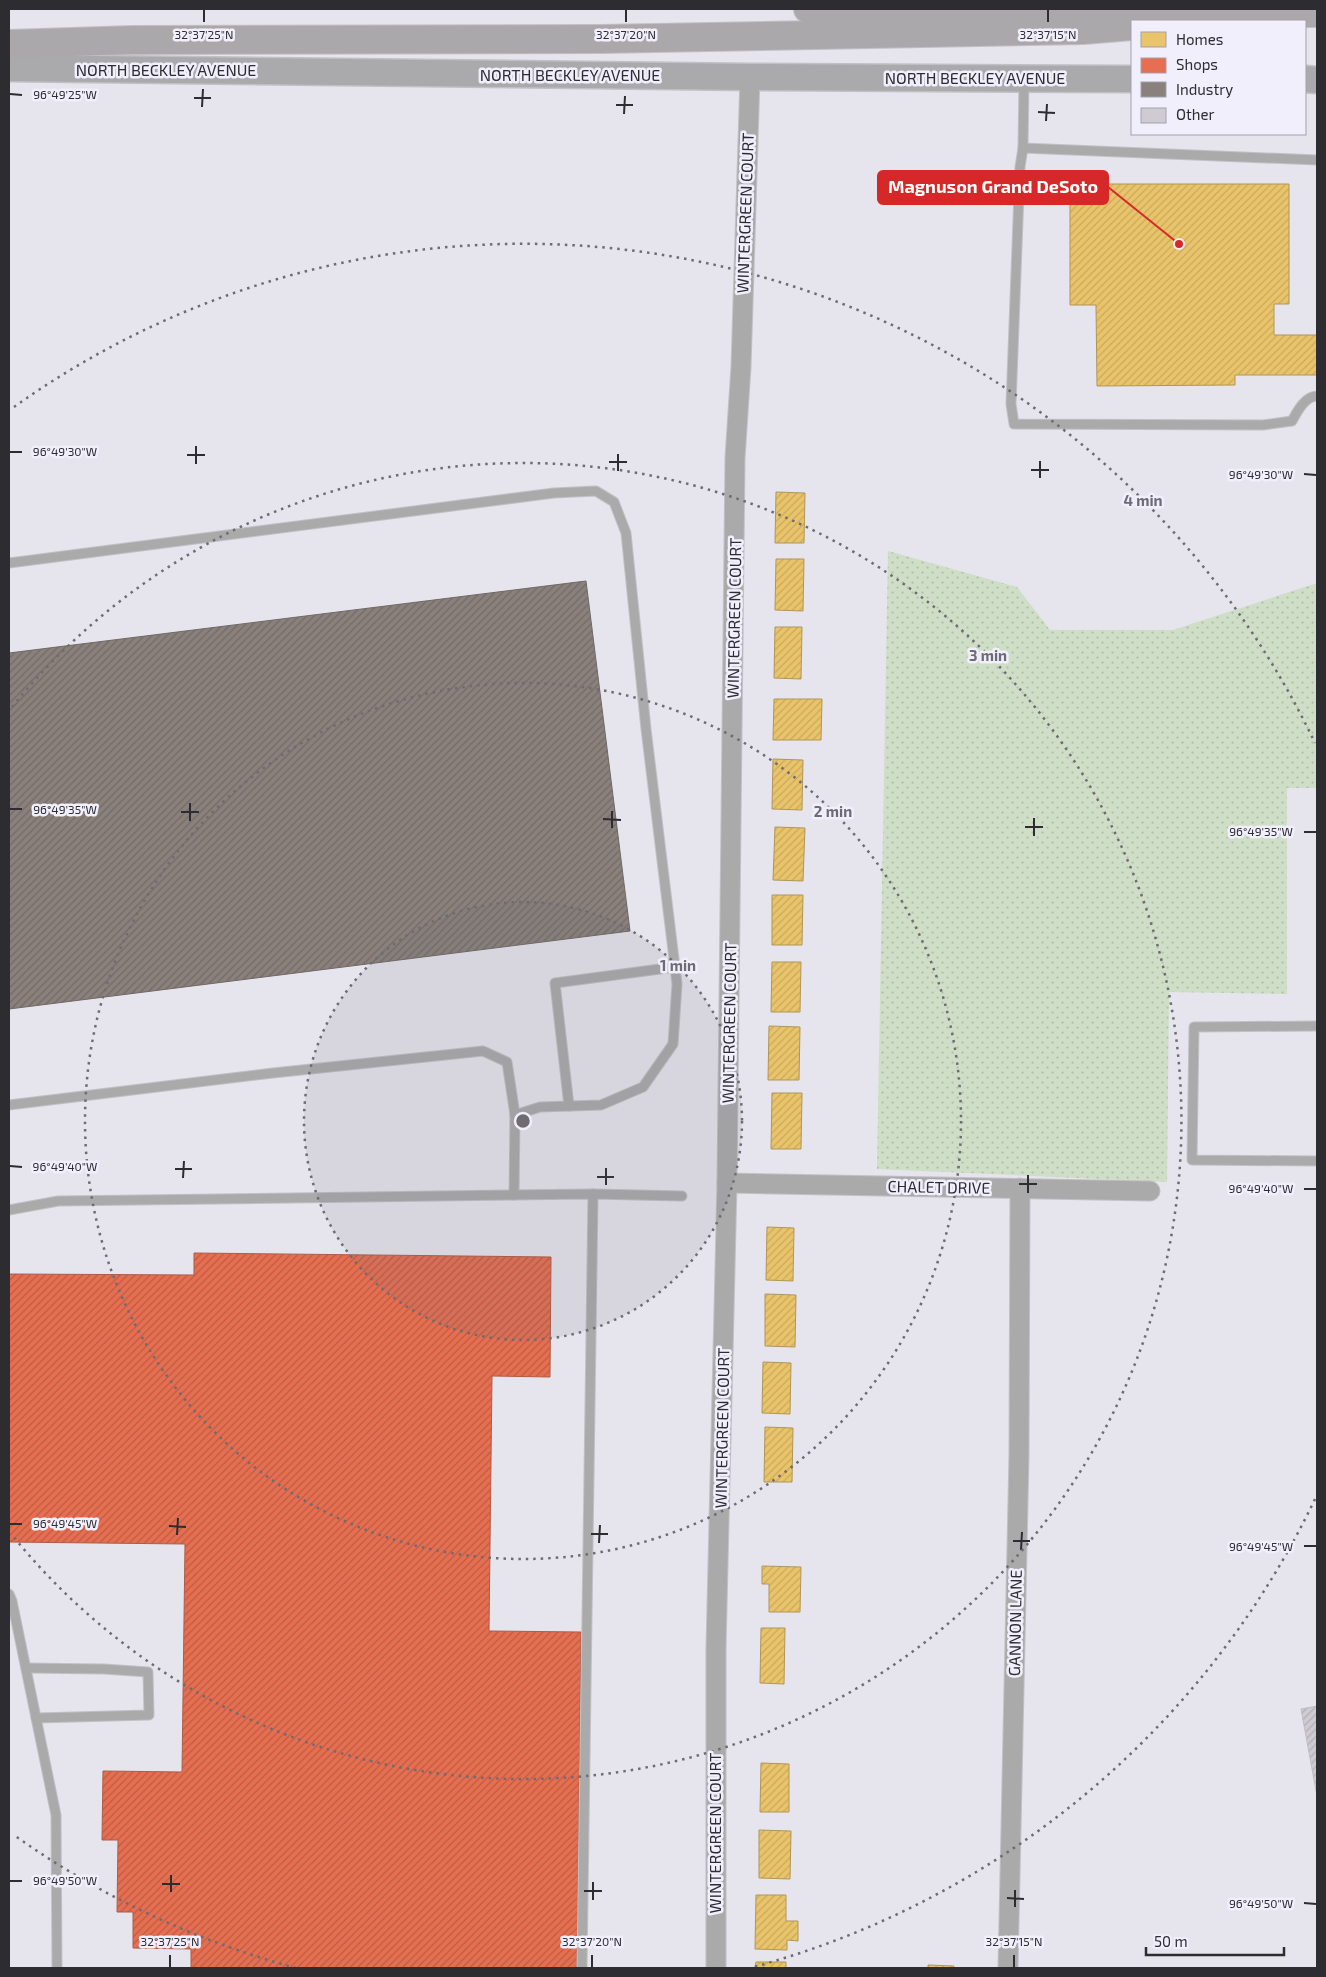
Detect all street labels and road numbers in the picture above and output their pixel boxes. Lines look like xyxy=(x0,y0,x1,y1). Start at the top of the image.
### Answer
street label: NORTH BECKLEY AVENUE xyxy=(76,60,256,79)
street label: NORTH BECKLEY AVENUE xyxy=(480,65,660,84)
street label: NORTH BECKLEY AVENUE xyxy=(885,68,1065,87)
street label: WINTERGREEN COURT xyxy=(732,132,757,294)
street label: WINTERGREEN COURT xyxy=(723,537,744,699)
street label: WINTERGREEN COURT xyxy=(718,942,739,1104)
street label: CHALET DRIVE xyxy=(887,1176,991,1197)
street label: WINTERGREEN COURT xyxy=(711,1347,732,1509)
street label: GANNON LANE xyxy=(1004,1570,1025,1676)
street label: WINTERGREEN COURT xyxy=(705,1753,724,1913)

